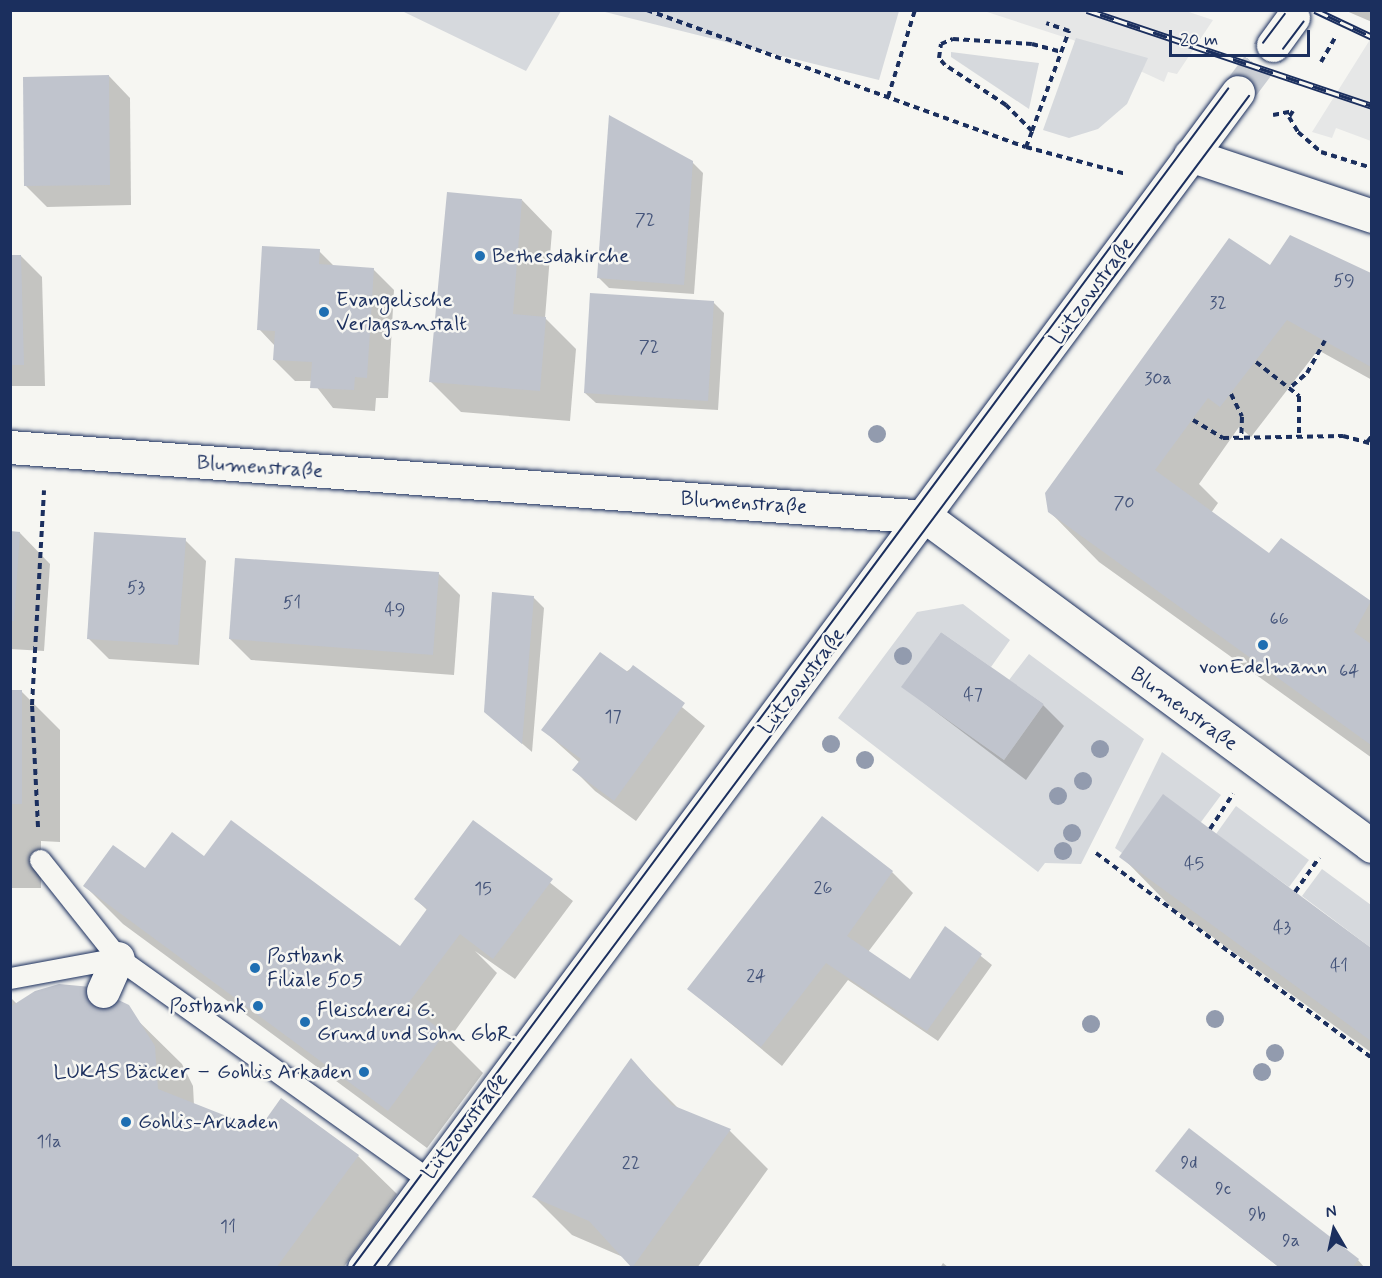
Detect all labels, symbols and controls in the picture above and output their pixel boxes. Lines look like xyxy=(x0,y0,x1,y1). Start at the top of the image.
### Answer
scale bar xyxy=(1172,18,1313,56)
text: 20 m xyxy=(1180,28,1218,52)
house number: 72 xyxy=(635,209,655,231)
street label: Lützowstraße xyxy=(1044,232,1140,350)
place label: Bethesdakirche xyxy=(492,243,629,269)
marker: Bethesdakirche xyxy=(473,249,487,263)
house number: 59 xyxy=(1333,270,1355,292)
place label: Evangelische Verlagsanstalt xyxy=(336,287,467,337)
house number: 32 xyxy=(1209,292,1227,314)
marker: Evangelische Verlagsanstalt xyxy=(317,305,331,319)
house number: 72 xyxy=(639,336,659,358)
house number: 30a xyxy=(1144,368,1172,390)
street label: Blumenstraße xyxy=(196,450,324,484)
street label: Blumenstraße xyxy=(680,486,808,520)
house number: 70 xyxy=(1113,492,1135,514)
house number: 53 xyxy=(127,577,145,599)
house number: 51 xyxy=(283,592,301,614)
house number: 49 xyxy=(384,599,406,621)
house number: 66 xyxy=(1269,608,1289,630)
street label: Lützowstraße xyxy=(754,622,850,740)
marker: vonEdelmann xyxy=(1256,638,1270,652)
place label: vonEdelmann xyxy=(1199,654,1327,680)
house number: 64 xyxy=(1339,660,1359,682)
street label: Blumenstraße xyxy=(1125,662,1243,756)
house number: 47 xyxy=(963,684,983,706)
house number: 17 xyxy=(604,706,622,728)
house number: 45 xyxy=(1184,853,1204,875)
house number: 26 xyxy=(814,877,832,899)
house number: 15 xyxy=(474,878,492,900)
house number: 43 xyxy=(1273,917,1291,939)
place label: Postbank Filiale 505 xyxy=(267,943,363,993)
house number: 41 xyxy=(1330,955,1348,977)
marker: Postbank Filiale 505 xyxy=(248,961,262,975)
house number: 24 xyxy=(746,965,766,987)
place label: Postbank xyxy=(169,993,246,1019)
place label: Fleischerei G. Grund und Sohn GbR. xyxy=(317,997,516,1047)
marker: Postbank xyxy=(251,999,265,1013)
marker: Fleischerei G. Grund und Sohn GbR. xyxy=(298,1015,312,1029)
place label: LUKAS Bäcker – Gohlis Arkaden xyxy=(52,1059,352,1085)
marker: LUKAS Bäcker – Gohlis Arkaden xyxy=(357,1065,371,1079)
street label: Lützowstraße xyxy=(417,1067,513,1185)
place label: Gohlis-Arkaden xyxy=(138,1109,278,1135)
marker: Gohlis-Arkaden xyxy=(119,1115,133,1129)
house number: 11a xyxy=(36,1131,62,1153)
house number: 22 xyxy=(622,1152,640,1174)
house number: 9d xyxy=(1180,1152,1198,1174)
house number: 9c xyxy=(1215,1178,1231,1200)
north arrow xyxy=(1304,1200,1364,1260)
text: N xyxy=(1324,1201,1338,1223)
house number: 9b xyxy=(1248,1204,1266,1226)
house number: 11 xyxy=(220,1216,236,1238)
house number: 9a xyxy=(1282,1230,1300,1252)

